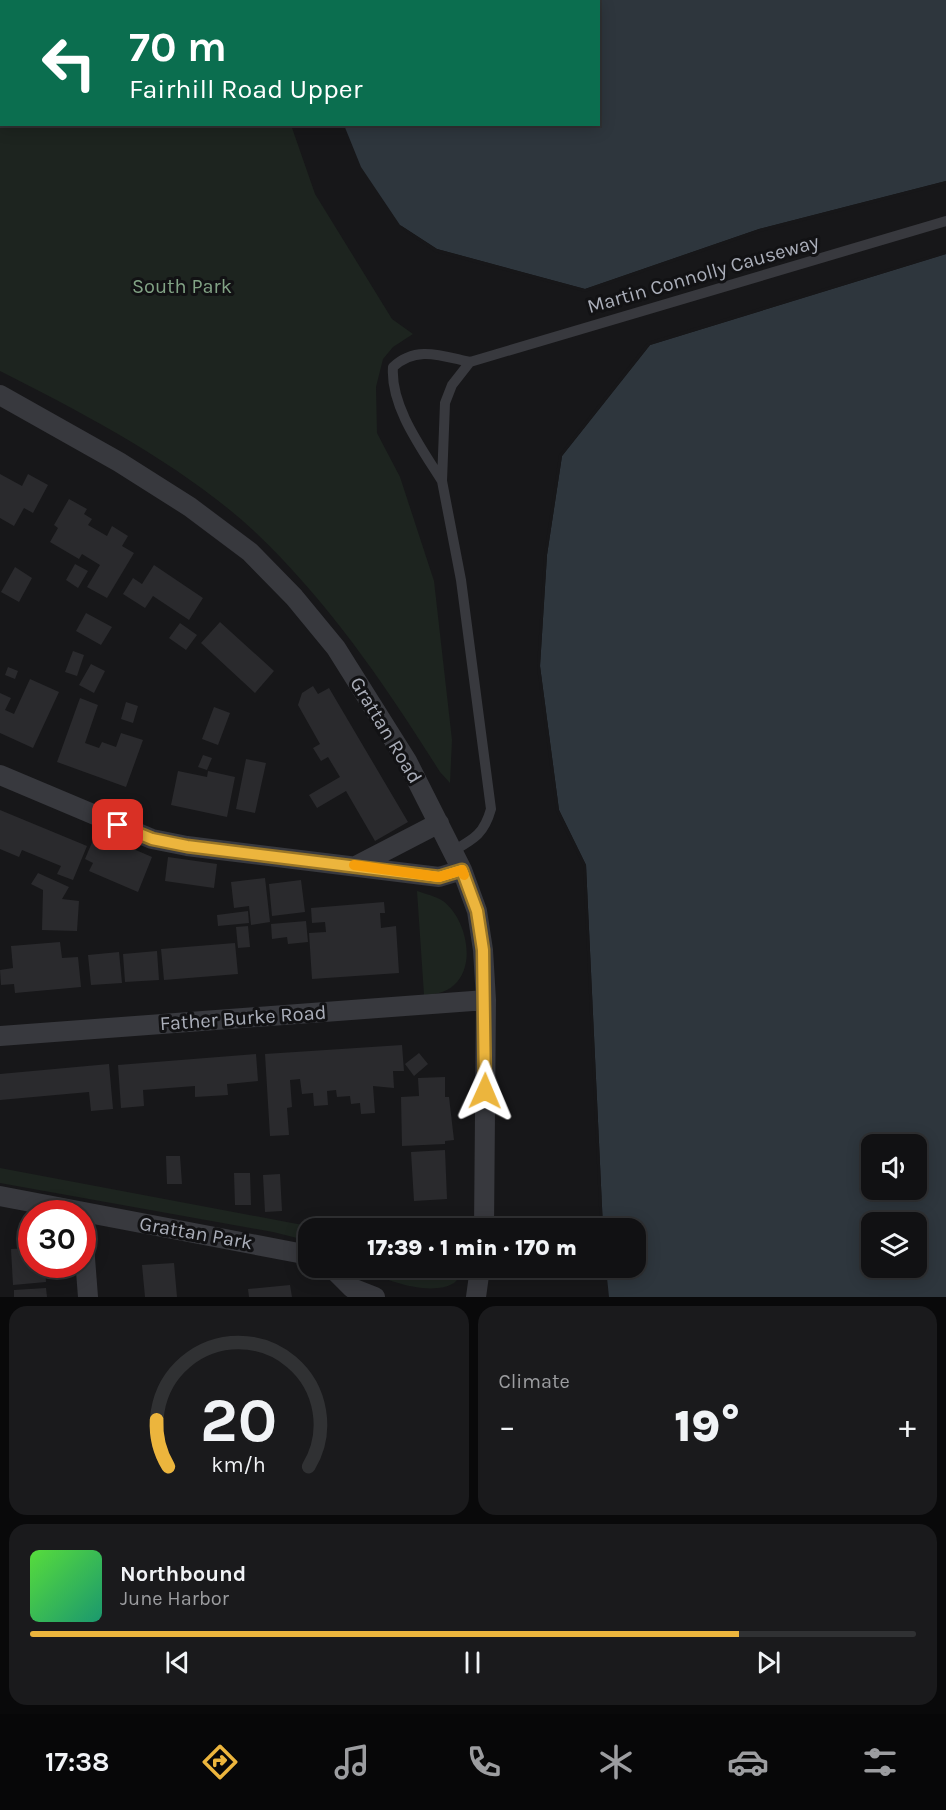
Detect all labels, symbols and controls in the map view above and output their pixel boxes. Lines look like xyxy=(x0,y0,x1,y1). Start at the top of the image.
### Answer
text: 70 m xyxy=(129,22,227,72)
icon: left xyxy=(30,24,108,102)
text: Fairhill Road Upper xyxy=(129,73,362,105)
street label: Martin Connolly Causeway xyxy=(584,230,822,318)
park label: South Park xyxy=(132,275,232,298)
street label: Grattan Road xyxy=(345,673,427,787)
pin xyxy=(92,799,143,850)
icon: arrive xyxy=(101,808,134,841)
street label: Father Burke Road xyxy=(159,1001,327,1035)
position arrow xyxy=(453,1059,517,1123)
map controls xyxy=(861,1134,927,1278)
button: sound xyxy=(861,1134,927,1200)
speed limit sign: 30 xyxy=(18,1200,96,1278)
street label: Grattan Park xyxy=(138,1212,254,1254)
button: layers xyxy=(861,1212,927,1278)
text: 17:39 · 1 min · 170 m xyxy=(367,1235,577,1261)
text: Climate xyxy=(499,1370,570,1393)
text: 20 xyxy=(200,1384,277,1457)
text: 19° xyxy=(674,1400,740,1452)
text: − xyxy=(499,1407,516,1445)
text: + xyxy=(899,1407,916,1445)
text: km/h xyxy=(212,1453,266,1478)
text: Northbound xyxy=(120,1561,246,1587)
text: June Harbor xyxy=(120,1587,229,1610)
icon: previous xyxy=(161,1646,194,1679)
icon: pause xyxy=(456,1646,489,1679)
icon: next xyxy=(752,1646,785,1679)
icon: directions xyxy=(199,1741,241,1783)
icon: music xyxy=(331,1741,373,1783)
icon: phone xyxy=(463,1741,505,1783)
icon: climate xyxy=(595,1741,637,1783)
icon: car xyxy=(727,1741,769,1783)
icon: filters xyxy=(859,1741,901,1783)
text: 17:38 xyxy=(45,1746,110,1778)

